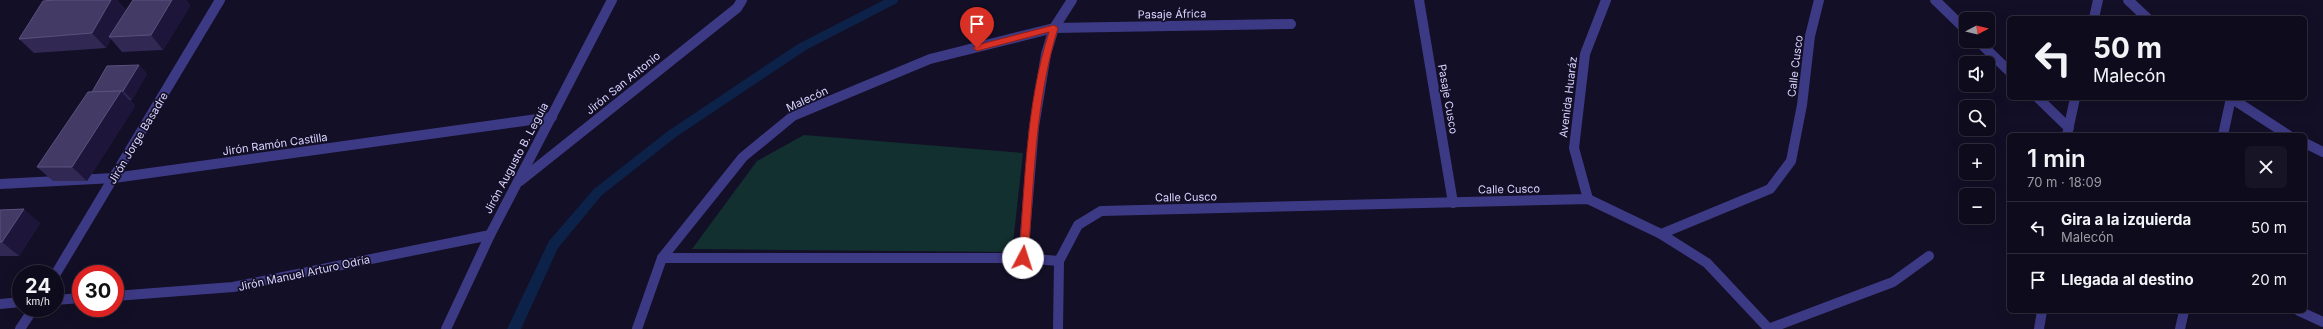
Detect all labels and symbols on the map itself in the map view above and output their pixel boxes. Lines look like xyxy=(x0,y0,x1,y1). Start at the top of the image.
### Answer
street label: Pasaje África xyxy=(1138,6,1206,22)
pin xyxy=(960,7.0,994,48)
north arrow xyxy=(1959,12,1995,48)
street label: Calle Cusco xyxy=(1784,34,1806,98)
street label: Jirón San Antonio xyxy=(583,48,663,117)
street label: Avenida Huaráz xyxy=(1556,56,1580,138)
street label: Pasaje Cusco xyxy=(1435,63,1461,135)
street label: Malecón xyxy=(784,83,830,115)
street label: Jirón Jorge Basadre xyxy=(105,90,171,186)
street label: Jirón Augusto B. Leguía xyxy=(481,100,551,216)
street label: Jirón Ramón Castilla xyxy=(222,130,328,158)
street label: Calle Cusco xyxy=(1478,181,1541,197)
street label: Calle Cusco xyxy=(1155,189,1218,205)
position arrow xyxy=(1002,237,1044,279)
street label: Jirón Manuel Arturo Odría xyxy=(237,252,371,294)
speed limit sign: 30 xyxy=(72,265,124,317)

